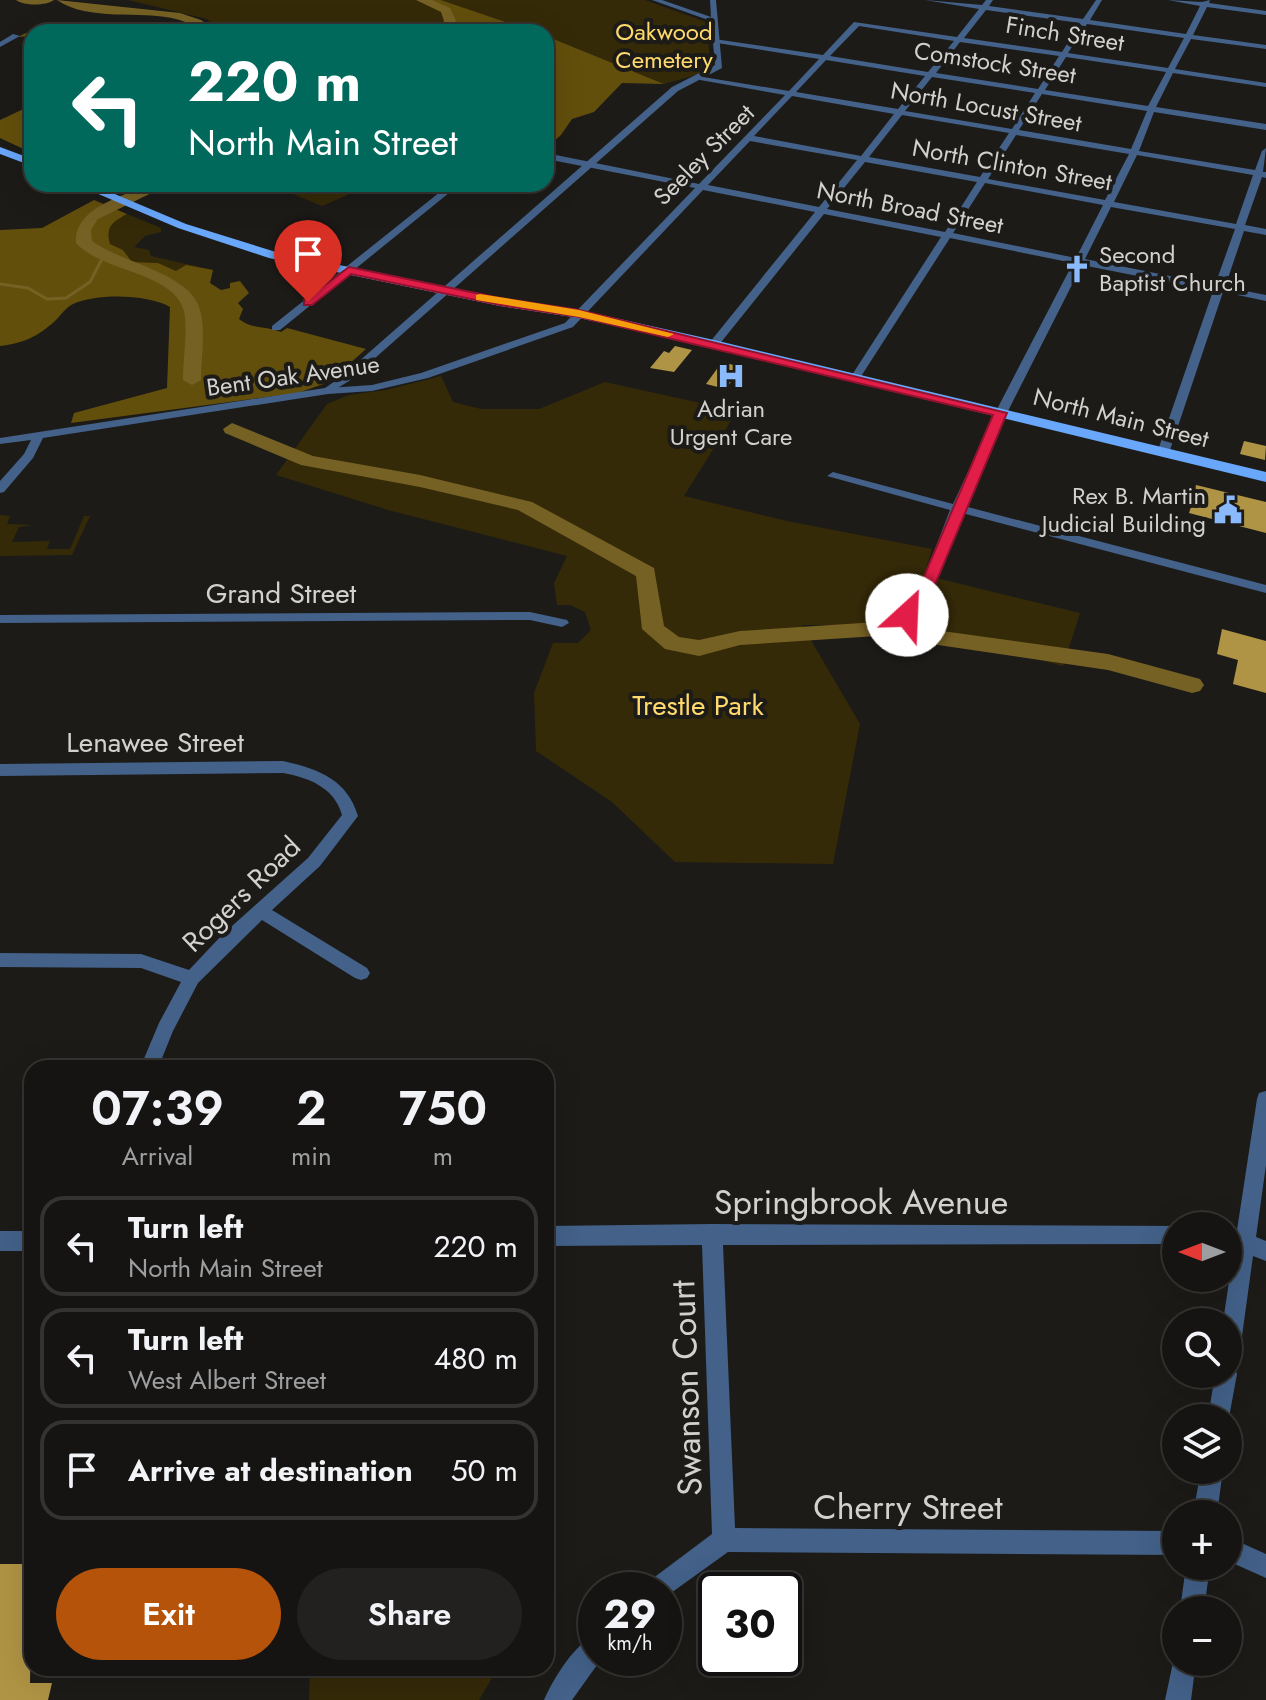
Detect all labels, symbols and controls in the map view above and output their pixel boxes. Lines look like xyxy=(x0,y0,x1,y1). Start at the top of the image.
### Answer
street label: Finch Street xyxy=(1003,7,1127,60)
park label: Oakwood Cemetery xyxy=(615,14,713,77)
street label: Comstock Street xyxy=(912,32,1079,93)
text: 220 m xyxy=(188,41,361,122)
icon: left xyxy=(56,56,160,160)
street label: North Locust Street xyxy=(888,72,1085,141)
street label: Seeley Street xyxy=(645,96,762,213)
text: North Main Street xyxy=(188,116,458,168)
street label: North Clinton Street xyxy=(909,130,1115,199)
street label: North Broad Street xyxy=(814,172,1007,243)
pin xyxy=(274,220,342,302)
icon: arrive xyxy=(286,232,330,276)
place label: Second Baptist Church xyxy=(1099,237,1246,300)
church icon: Second Baptist Church xyxy=(1062,254,1092,284)
street label: Bent Oak Avenue xyxy=(204,346,382,405)
hospital icon: Adrian Urgent Care xyxy=(716,361,746,391)
street label: North Main Street xyxy=(1030,379,1213,456)
place label: Adrian Urgent Care xyxy=(670,391,792,454)
place label: Rex B. Martin Judicial Building xyxy=(1039,478,1206,541)
public building icon: Rex B. Martin Judicial Building xyxy=(1213,495,1243,525)
street label: Grand Street xyxy=(206,573,357,614)
position arrow xyxy=(865,573,949,657)
park label: Trestle Park xyxy=(632,685,764,726)
street label: Lenawee Street xyxy=(66,722,244,763)
street label: Rogers Road xyxy=(173,827,310,962)
text: 07:39 xyxy=(91,1074,224,1143)
text: 2 xyxy=(296,1074,326,1143)
text: 750 xyxy=(399,1074,487,1143)
text: Arrival xyxy=(122,1137,193,1175)
text: min xyxy=(291,1137,332,1175)
text: m xyxy=(433,1137,453,1175)
street label: Springbrook Avenue xyxy=(714,1178,1008,1227)
text: Turn left xyxy=(128,1206,243,1249)
north arrow xyxy=(1162,1212,1242,1292)
map controls xyxy=(1162,1212,1242,1676)
icon: left xyxy=(60,1224,104,1268)
text: 220 m xyxy=(433,1225,518,1268)
text: North Main Street xyxy=(128,1249,323,1287)
street label: Swanson Court xyxy=(658,1279,715,1497)
button: search xyxy=(1162,1308,1242,1388)
text: Turn left xyxy=(128,1318,243,1361)
icon: left xyxy=(60,1336,104,1380)
text: 480 m xyxy=(434,1337,518,1380)
text: West Albert Street xyxy=(128,1361,326,1399)
button: layers xyxy=(1162,1404,1242,1484)
icon: arrive xyxy=(60,1448,104,1492)
text: Arrive at destination xyxy=(128,1449,413,1492)
text: 50 m xyxy=(451,1449,518,1492)
street label: Cherry Street xyxy=(813,1483,1003,1532)
button: + xyxy=(1162,1500,1242,1580)
button: Exit xyxy=(56,1568,281,1660)
button: Share xyxy=(297,1568,522,1660)
speed limit sign: 30 xyxy=(698,1572,802,1676)
text: 29 xyxy=(604,1585,657,1643)
button: − xyxy=(1162,1596,1242,1676)
text: km/h xyxy=(607,1629,653,1658)

